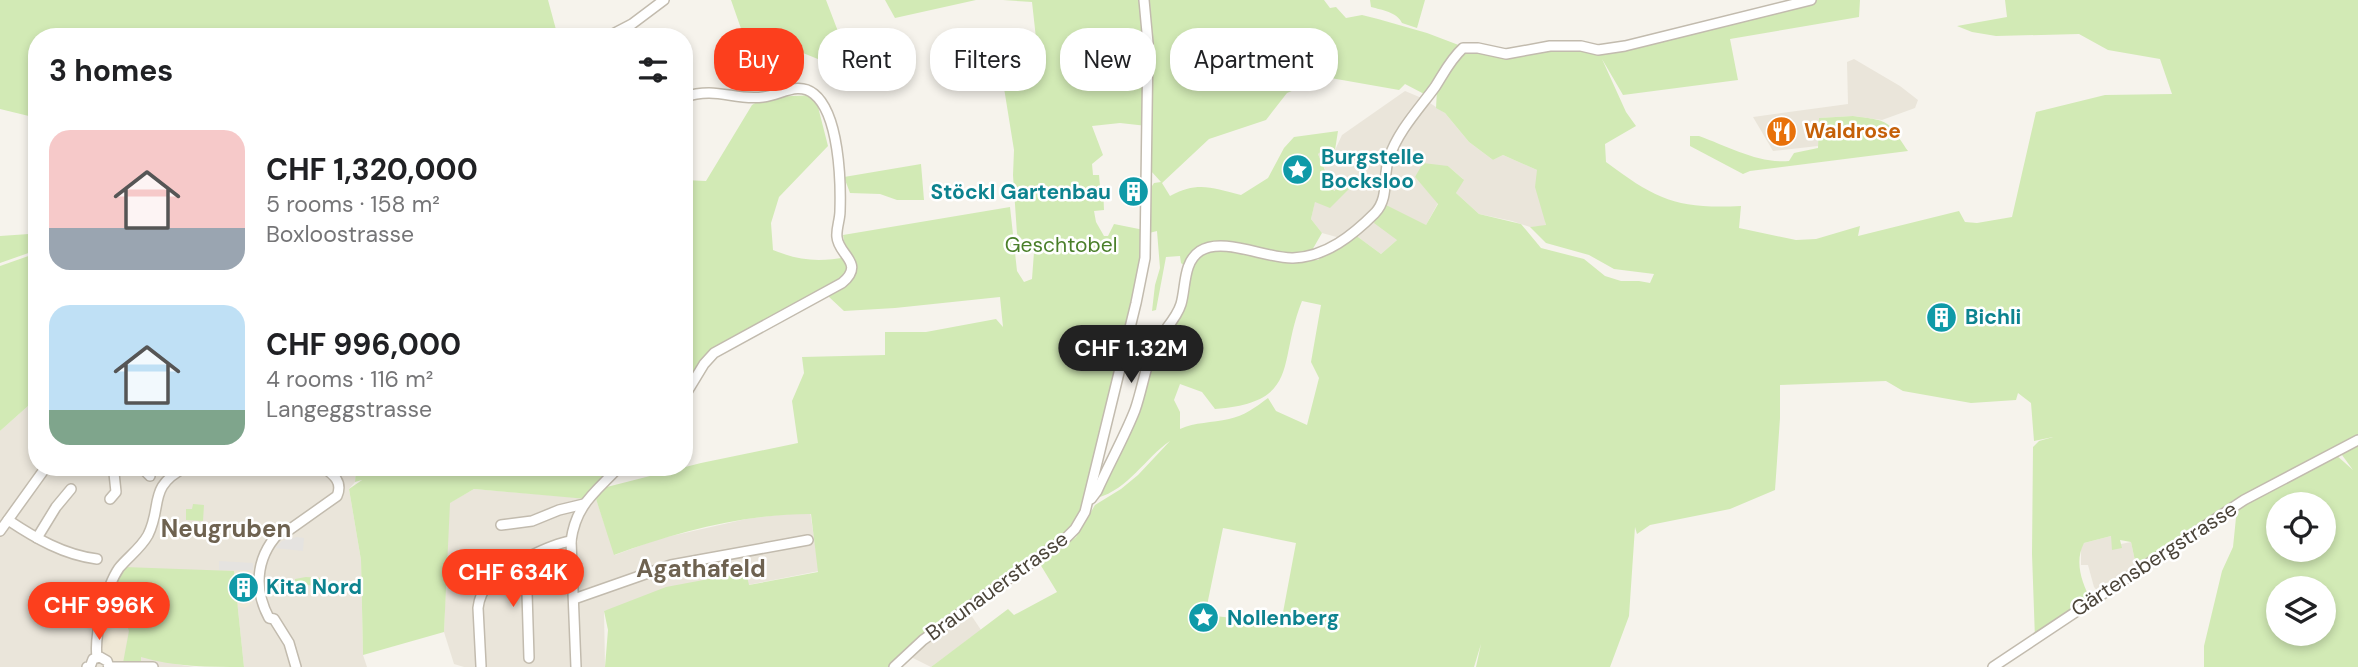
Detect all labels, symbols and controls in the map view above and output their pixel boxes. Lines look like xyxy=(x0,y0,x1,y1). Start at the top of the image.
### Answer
chip: Buy xyxy=(714,28,804,91)
chip: Rent xyxy=(818,28,916,91)
chip: Filters xyxy=(930,28,1046,91)
chip: New xyxy=(1060,28,1156,91)
chip: Apartment xyxy=(1170,28,1338,91)
text: 3 homes xyxy=(49,51,173,90)
icon: filters xyxy=(634,51,672,89)
restaurant icon: Waldrose xyxy=(1764,114,1798,148)
place label: Waldrose xyxy=(1804,117,1901,145)
place label: Burgstelle Bocksloo xyxy=(1321,143,1424,195)
text: CHF 1,320,000 xyxy=(266,150,478,189)
place icon: Burgstelle Bocksloo xyxy=(1281,152,1315,186)
icon: home xyxy=(105,158,189,242)
building icon: Stöckl Gartenbau xyxy=(1117,175,1151,209)
place label: Stöckl Gartenbau xyxy=(931,178,1111,206)
text: 5 rooms · 158 m² xyxy=(266,189,440,219)
text: Boxloostrasse xyxy=(266,219,414,249)
park label: Geschtobel xyxy=(1005,231,1117,259)
building icon: Bichli xyxy=(1925,300,1959,334)
place label: Bichli xyxy=(1965,303,2021,331)
text: CHF 996,000 xyxy=(266,325,461,364)
pin: CHF 1.32M xyxy=(1051,326,1211,385)
icon: home xyxy=(105,333,189,417)
text: CHF 1.32M xyxy=(1074,333,1188,363)
text: 4 rooms · 116 m² xyxy=(266,364,433,394)
text: Langeggstrasse xyxy=(266,394,432,424)
map controls xyxy=(2266,492,2336,646)
button: locate xyxy=(2266,492,2336,562)
street label: Gärtensbergstrasse xyxy=(2066,495,2242,623)
district label: Neugruben xyxy=(161,513,291,544)
street label: Braunauerstrasse xyxy=(920,525,1074,647)
pin: CHF 634K xyxy=(441,550,585,609)
district label: Agathafeld xyxy=(636,553,766,584)
text: CHF 634K xyxy=(458,557,568,587)
building icon: Kita Nord xyxy=(226,570,260,604)
place label: Kita Nord xyxy=(266,573,362,601)
button: layers xyxy=(2266,576,2336,646)
pin: CHF 996K xyxy=(27,582,171,642)
text: CHF 996K xyxy=(44,590,154,620)
place icon: Nollenberg xyxy=(1187,601,1221,635)
place label: Nollenberg xyxy=(1227,604,1339,632)

